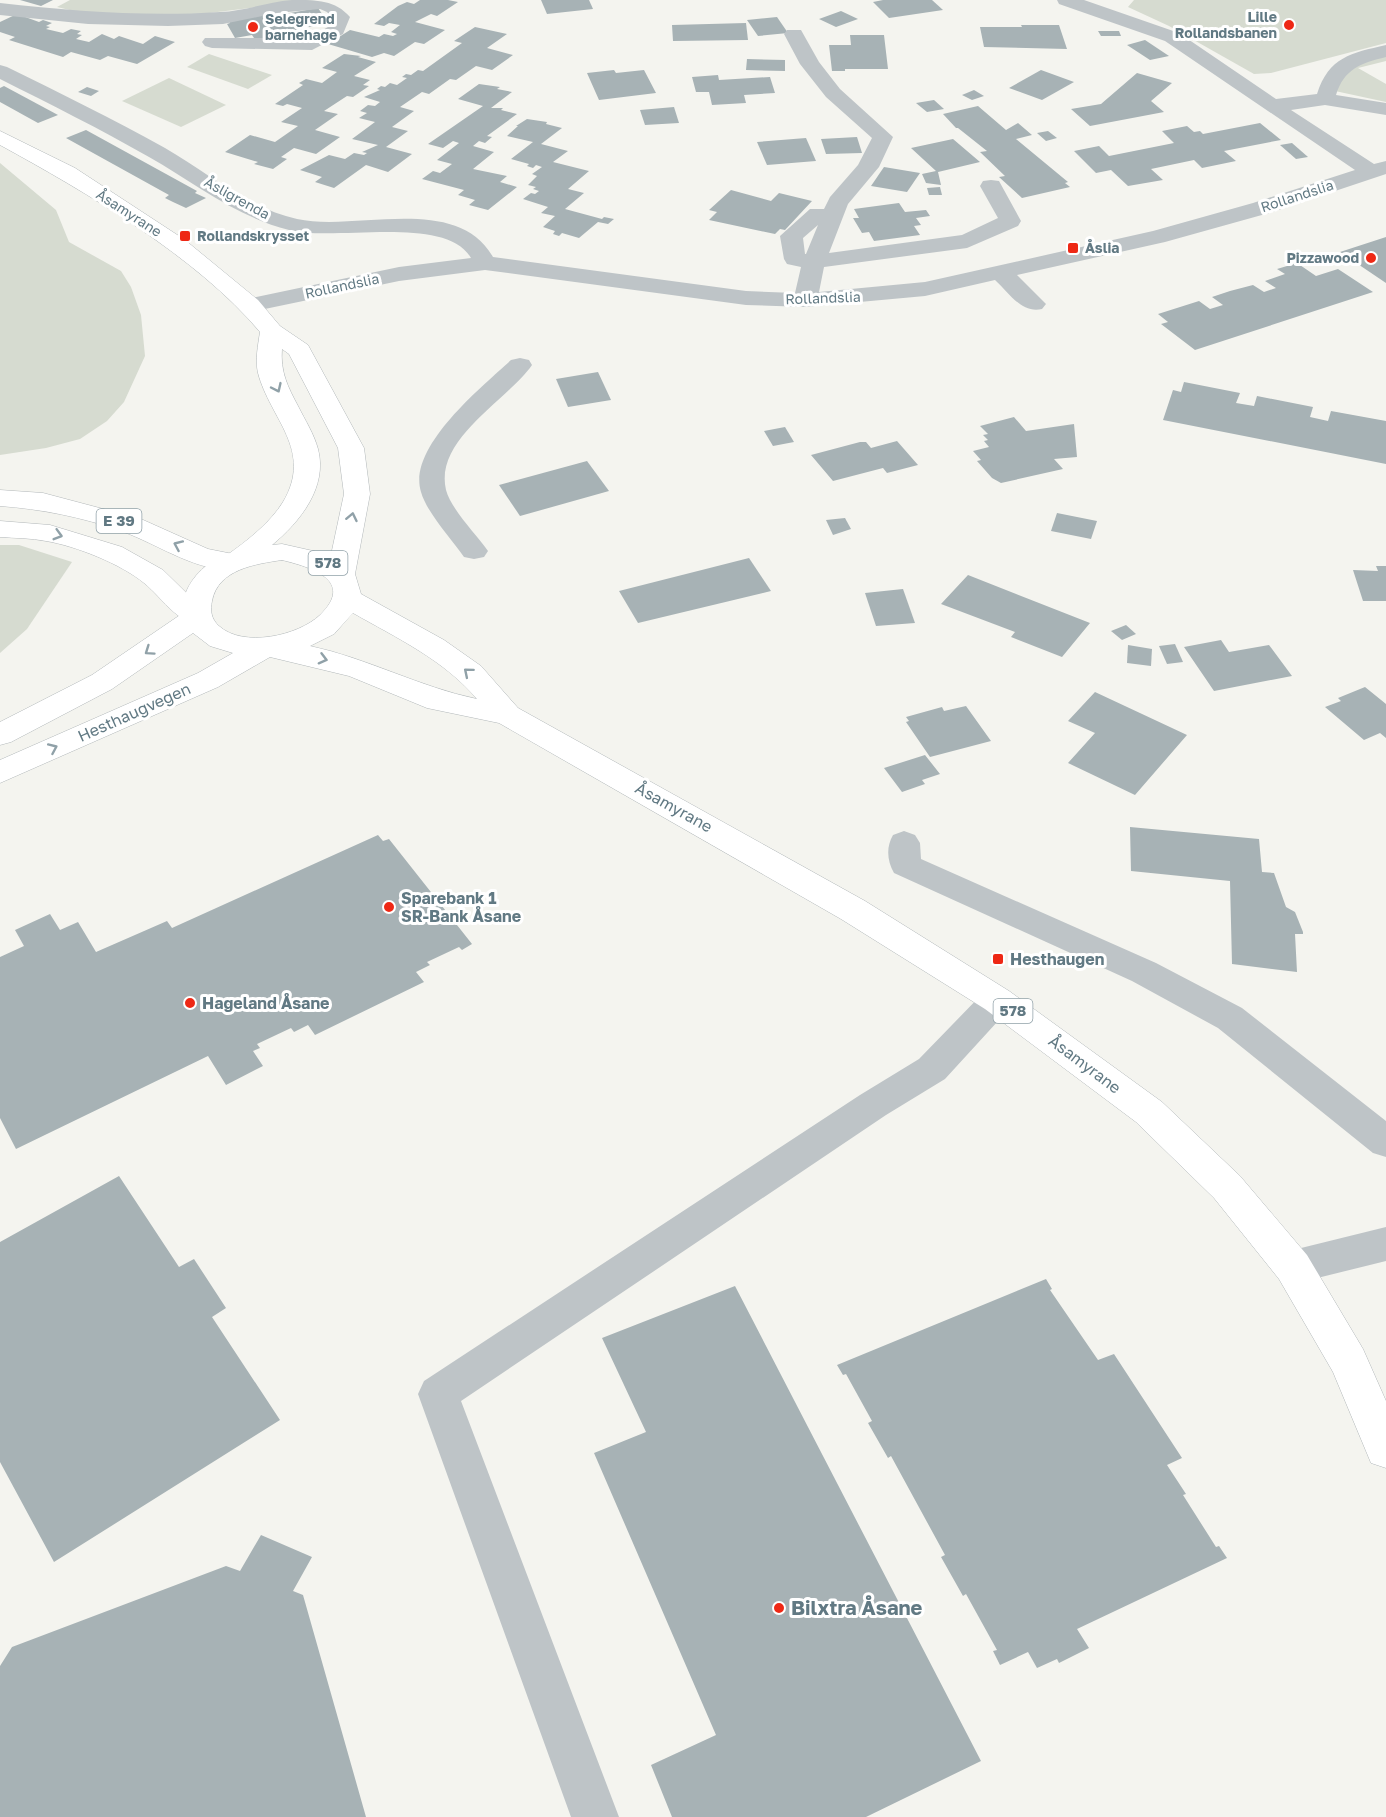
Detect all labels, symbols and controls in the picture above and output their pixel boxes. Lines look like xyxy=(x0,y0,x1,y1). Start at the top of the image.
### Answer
place label: Lille Rollandsbanen xyxy=(1175,8,1277,41)
place label: Selegrend barnehage xyxy=(265,10,337,43)
marker: Lille Rollandsbanen xyxy=(1282,18,1296,32)
marker: Selegrend barnehage xyxy=(246,20,260,34)
street label: Åsligrenda xyxy=(202,173,273,222)
street label: Rollandslia xyxy=(1258,176,1335,215)
street label: Åsamyrane xyxy=(93,185,165,240)
place label: Rollandskrysset xyxy=(197,227,309,244)
marker: Rollandskrysset xyxy=(178,229,192,243)
place label: Åslia xyxy=(1085,238,1119,256)
marker: Åslia xyxy=(1066,241,1080,255)
place label: Pizzawood xyxy=(1286,249,1359,266)
marker: Pizzawood xyxy=(1364,251,1378,265)
street label: Rollandslia xyxy=(303,269,381,302)
street label: Rollandslia xyxy=(785,288,861,307)
one-way arrow xyxy=(270,382,282,393)
road number: E 39 xyxy=(96,509,142,533)
one-way arrow xyxy=(345,512,358,522)
one-way arrow xyxy=(53,528,63,541)
one-way arrow xyxy=(173,540,184,552)
road number: 578 xyxy=(308,551,348,575)
one-way arrow xyxy=(145,644,156,655)
one-way arrow xyxy=(317,652,328,664)
one-way arrow xyxy=(464,668,475,679)
street label: Hesthaugvegen xyxy=(74,678,194,746)
one-way arrow xyxy=(47,744,58,756)
street label: Åsamyrane xyxy=(632,778,716,836)
place label: Sparebank 1 SR-Bank Åsane xyxy=(401,888,521,926)
marker: Sparebank 1 SR-Bank Åsane xyxy=(382,900,396,914)
place label: Hesthaugen xyxy=(1010,949,1104,969)
marker: Hesthaugen xyxy=(991,952,1005,966)
place label: Hageland Åsane xyxy=(202,992,330,1013)
marker: Hageland Åsane xyxy=(183,996,197,1010)
road number: 578 xyxy=(994,999,1032,1023)
street label: Åsamyrane xyxy=(1045,1030,1125,1098)
place label: Bilxtra Åsane xyxy=(791,1595,923,1619)
marker: Bilxtra Åsane xyxy=(772,1601,786,1615)

